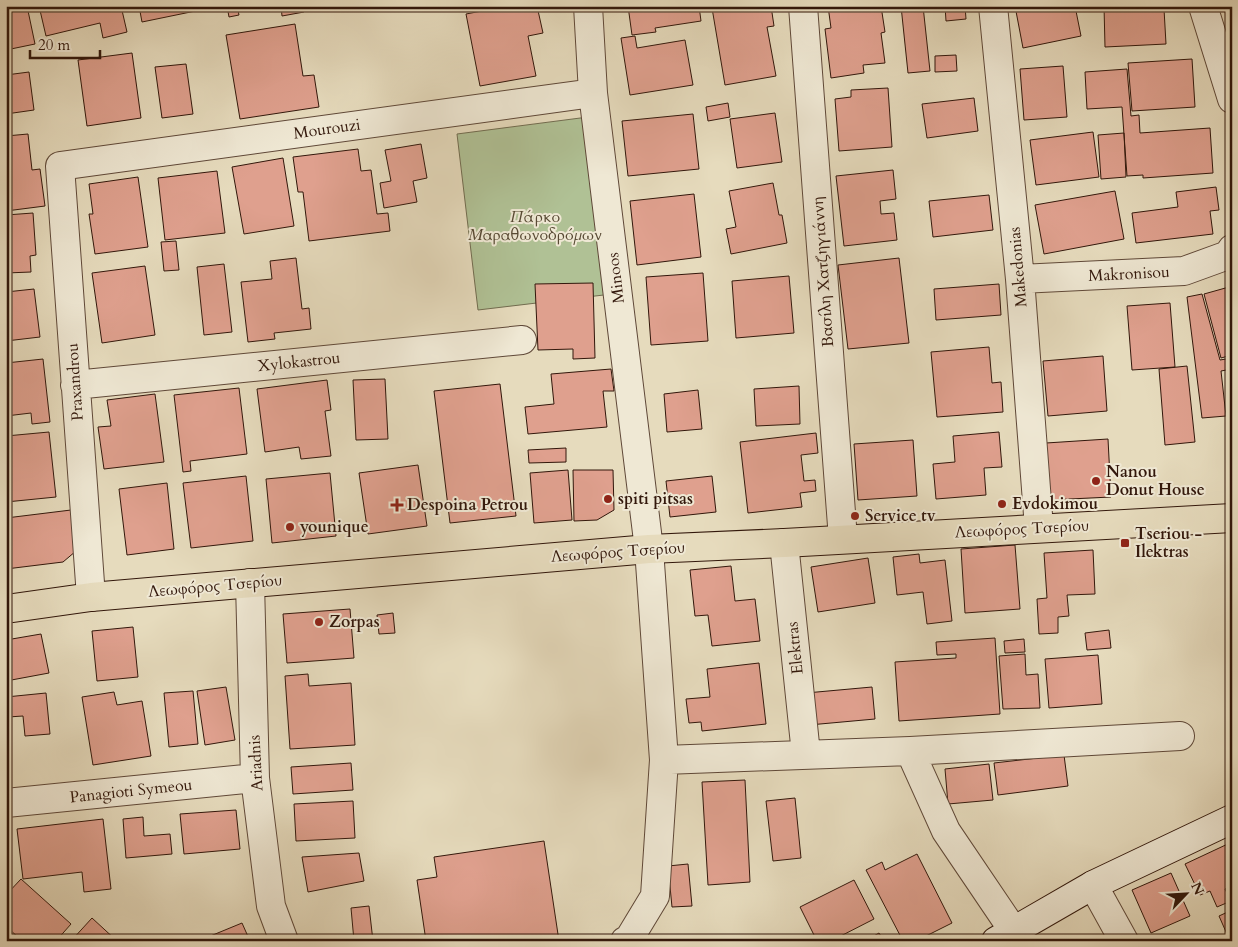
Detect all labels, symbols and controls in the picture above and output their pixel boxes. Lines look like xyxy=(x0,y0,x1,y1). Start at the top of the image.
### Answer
scale bar xyxy=(30,28,100,60)
text: 20 m xyxy=(38,35,70,55)
street label: Mourouzi xyxy=(292,113,362,145)
street label: Βασίλη Χατζηγιάννη xyxy=(807,196,839,348)
park label: Πάρκο Μαραθωνοδρόμων xyxy=(468,206,602,246)
street label: Makedonias xyxy=(1004,226,1032,308)
street label: Minoos xyxy=(602,251,630,305)
street label: Makronisou xyxy=(1088,261,1170,287)
street label: Praxandrou xyxy=(61,342,89,422)
street label: Xylokastrou xyxy=(257,347,342,377)
place label: Nanou Donut House xyxy=(1106,461,1205,501)
marker: Nanou Donut House xyxy=(1090,475,1102,487)
place label: spiti pitsas xyxy=(618,488,693,510)
marker: spiti pitsas xyxy=(602,493,614,505)
place label: Evdokimou xyxy=(1012,493,1098,515)
place label: Despoina Petrou xyxy=(407,494,528,516)
marker: Evdokimou xyxy=(996,498,1008,510)
marker: Despoina Petrou xyxy=(391,499,403,511)
place label: Service tv xyxy=(865,505,936,527)
marker: Service tv xyxy=(849,510,861,522)
street label: Λεωφόρος Τσερίου xyxy=(954,514,1090,544)
place label: younique xyxy=(299,516,369,538)
marker: younique xyxy=(284,521,296,533)
place label: Tseriou - Ilektras xyxy=(1135,523,1202,563)
street label: Λεωφόρος Τσερίου xyxy=(550,536,686,568)
marker: Tseriou - Ilektras xyxy=(1119,537,1131,549)
street label: Λεωφόρος Τσερίου xyxy=(147,569,283,603)
place label: Zorpas xyxy=(329,611,380,633)
marker: Zorpas xyxy=(313,616,325,628)
street label: Elektras xyxy=(781,621,809,675)
street label: Ariadnis xyxy=(244,734,268,792)
street label: Panagioti Symeou xyxy=(69,774,194,808)
north arrow xyxy=(1160,870,1210,920)
text: N xyxy=(1186,879,1209,898)

